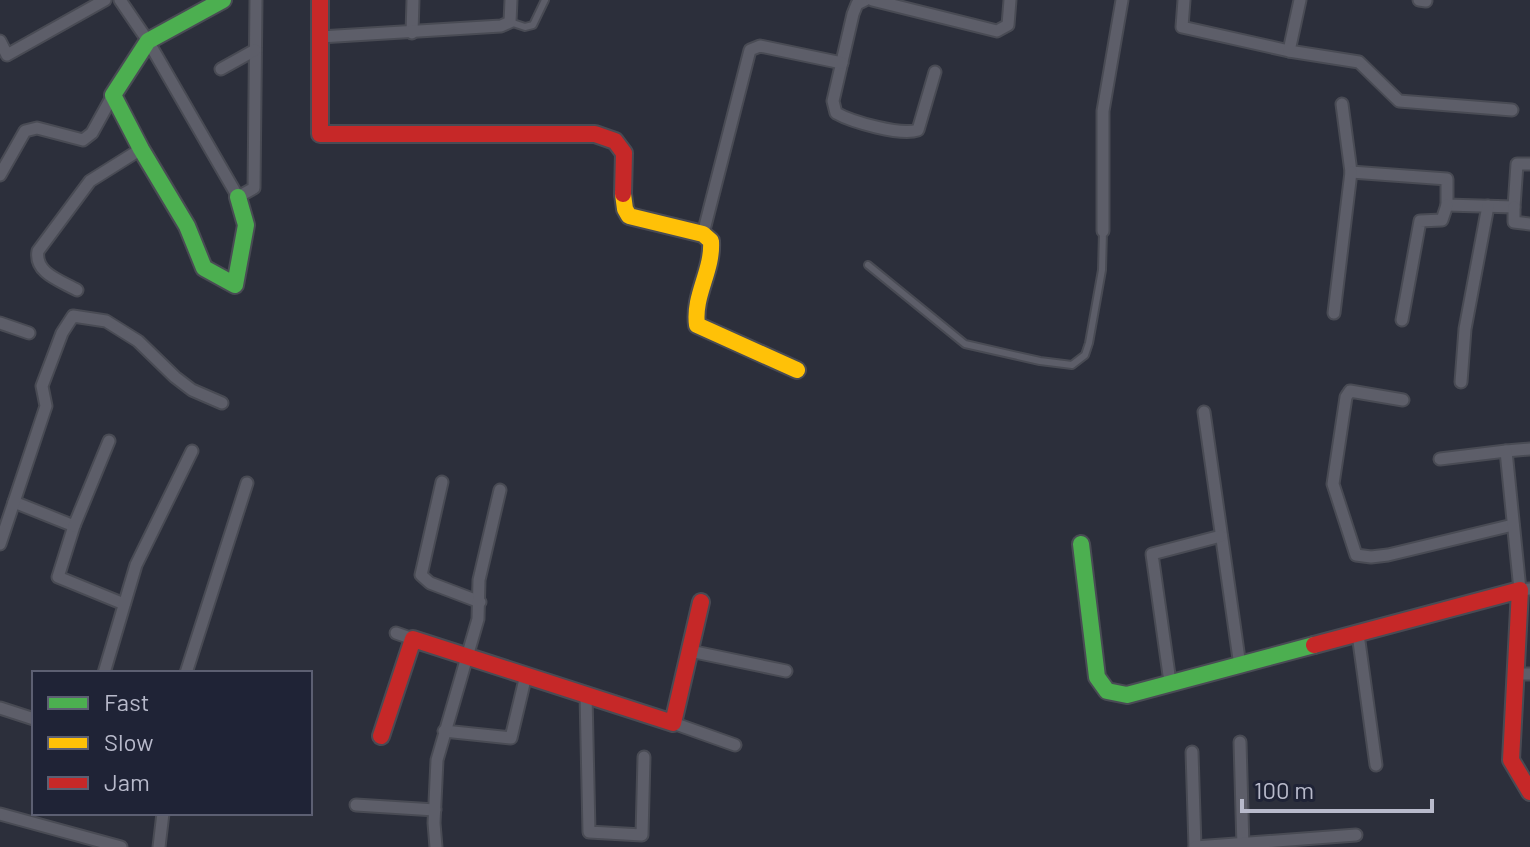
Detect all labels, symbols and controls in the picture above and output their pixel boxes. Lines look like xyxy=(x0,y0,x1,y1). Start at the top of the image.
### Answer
legend xyxy=(32,671,312,815)
text: Fast xyxy=(104,687,149,716)
text: Slow xyxy=(104,727,153,756)
scale bar xyxy=(1242,763,1432,813)
text: Jam xyxy=(104,767,150,796)
text: 100 m xyxy=(1254,775,1314,804)

